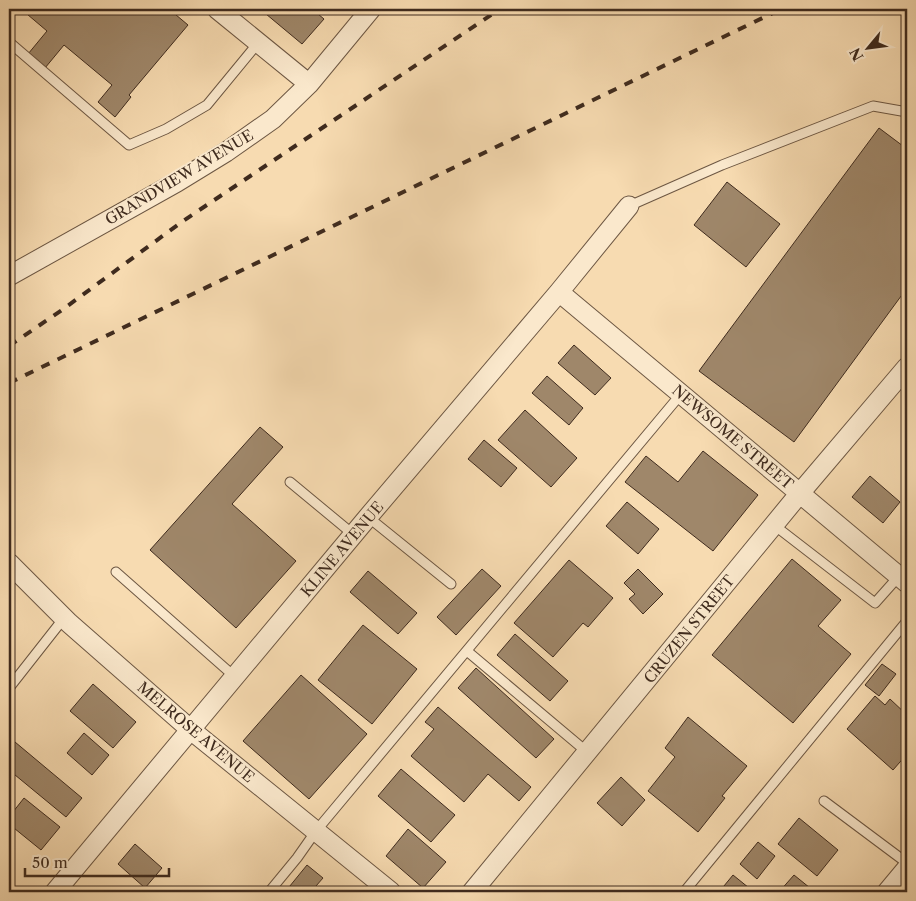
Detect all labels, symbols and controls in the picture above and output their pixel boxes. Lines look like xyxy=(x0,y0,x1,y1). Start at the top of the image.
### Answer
north arrow xyxy=(844,22,894,72)
text: N xyxy=(846,45,867,64)
street label: GRANDVIEW AVENUE xyxy=(101,125,257,229)
street label: NEWSOME STREET xyxy=(668,381,798,494)
street label: KLINE AVENUE xyxy=(297,497,387,601)
street label: CRUZEN STREET xyxy=(639,570,739,687)
street label: MELROSE AVENUE xyxy=(134,678,258,786)
scale bar xyxy=(25,846,169,878)
text: 50 m xyxy=(32,853,68,872)

